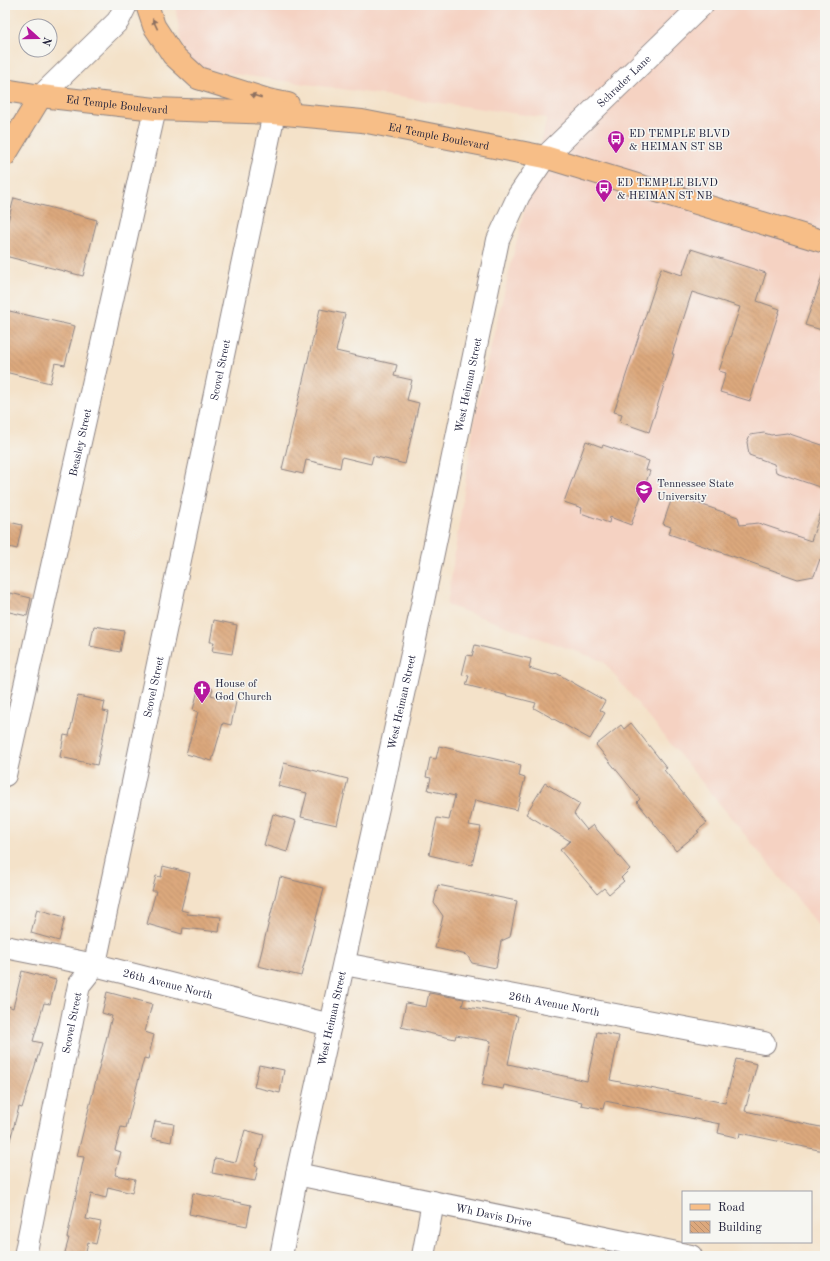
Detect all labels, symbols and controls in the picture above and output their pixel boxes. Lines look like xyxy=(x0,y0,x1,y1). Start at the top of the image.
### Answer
north arrow xyxy=(18,18,58,58)
one-way arrow xyxy=(152,19,158,30)
text: N xyxy=(39,35,53,47)
street label: Schrader Lane xyxy=(596,54,654,110)
one-way arrow xyxy=(249,93,261,99)
street label: Ed Temple Boulevard xyxy=(65,95,168,116)
street label: Ed Temple Boulevard xyxy=(387,122,490,153)
bus stop icon: ED TEMPLE BLVD & HEIMAN ST SB xyxy=(606,129,626,154)
place label: ED TEMPLE BLVD & HEIMAN ST SB xyxy=(629,129,730,153)
bus stop icon: ED TEMPLE BLVD & HEIMAN ST NB xyxy=(594,178,614,203)
place label: ED TEMPLE BLVD & HEIMAN ST NB xyxy=(617,178,718,202)
street label: West Heiman Street xyxy=(454,337,485,434)
street label: Scovel Street xyxy=(210,338,233,402)
street label: Beasley Street xyxy=(68,408,94,478)
school or university icon: Tennessee State University xyxy=(634,479,654,504)
place label: Tennessee State University xyxy=(657,479,734,503)
street label: West Heiman Street xyxy=(387,654,419,751)
street label: Scovel Street xyxy=(143,656,166,719)
church icon: House of God Church xyxy=(192,679,212,704)
place label: House of God Church xyxy=(215,679,272,703)
street label: 26th Avenue North xyxy=(122,968,214,1002)
street label: West Heiman Street xyxy=(317,970,349,1067)
street label: Scovel Street xyxy=(62,991,84,1054)
street label: 26th Avenue North xyxy=(508,991,600,1019)
legend xyxy=(682,1191,812,1243)
text: Road xyxy=(718,1202,745,1214)
street label: Wh Davis Drive xyxy=(454,1203,533,1230)
text: Building xyxy=(718,1222,762,1234)

